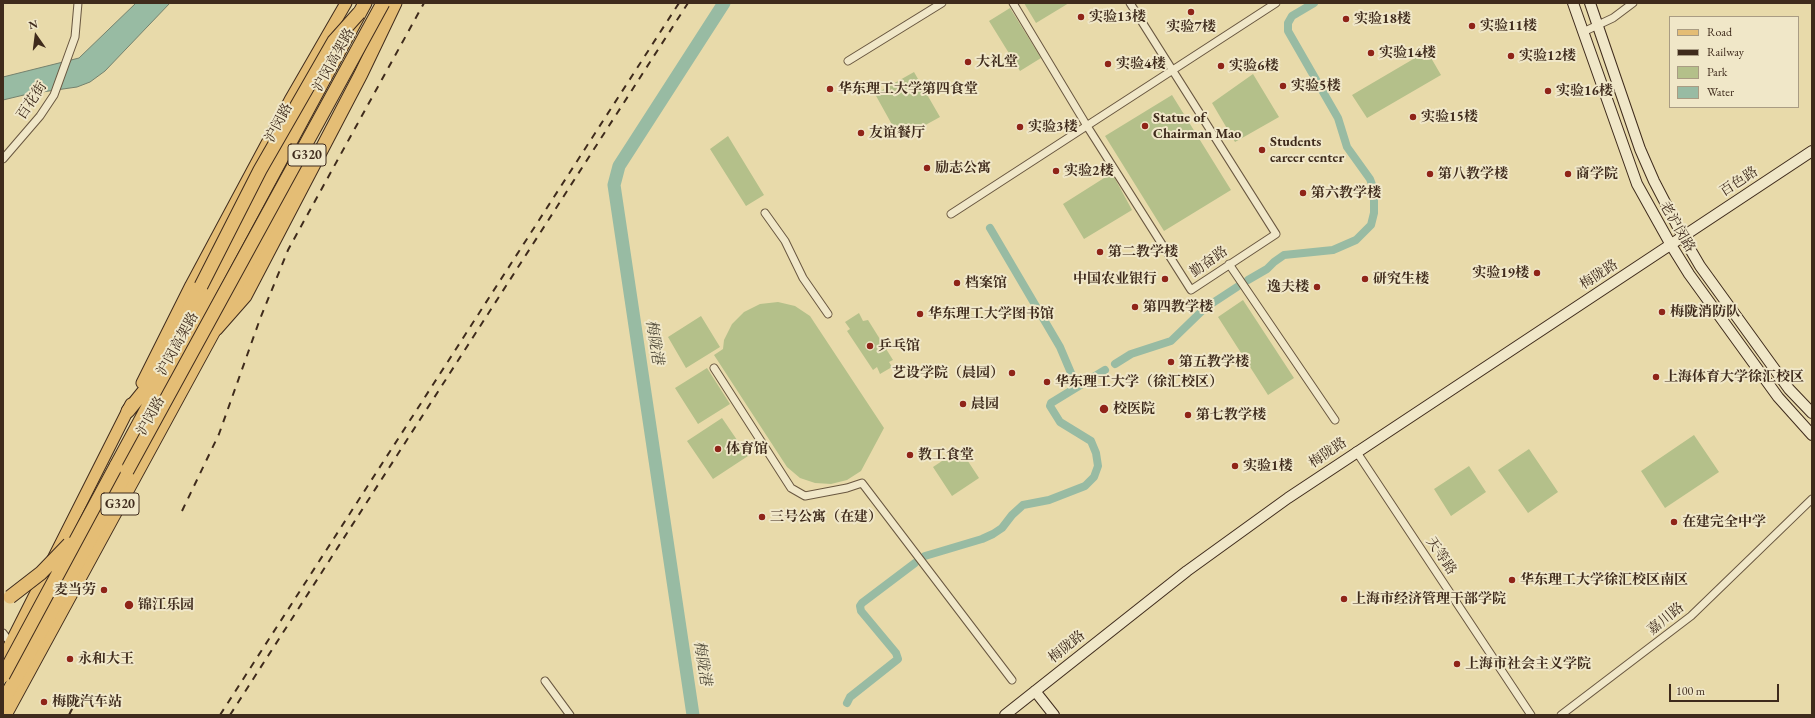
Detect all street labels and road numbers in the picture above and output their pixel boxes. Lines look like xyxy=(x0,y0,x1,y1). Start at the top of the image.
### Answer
street label: 沪闵高架路 xyxy=(310,25,358,95)
street label: 百花街 xyxy=(13,79,51,123)
street label: 沪闵路 xyxy=(262,101,296,145)
road number: G320 xyxy=(288,144,326,166)
street label: 百色路 xyxy=(1717,164,1761,200)
street label: 老沪闵路 xyxy=(1656,199,1698,255)
street label: 勤奋路 xyxy=(1187,243,1231,281)
street label: 梅陇路 xyxy=(1577,257,1621,293)
street label: 沪闵高架路 xyxy=(154,309,202,379)
street label: 沪闵路 xyxy=(133,394,169,438)
street label: 梅陇路 xyxy=(1306,434,1350,472)
road number: G320 xyxy=(101,493,139,515)
street label: 天等路 xyxy=(1422,534,1460,578)
street label: 嘉川路 xyxy=(1644,599,1688,639)
street label: 梅陇路 xyxy=(1045,627,1089,667)

